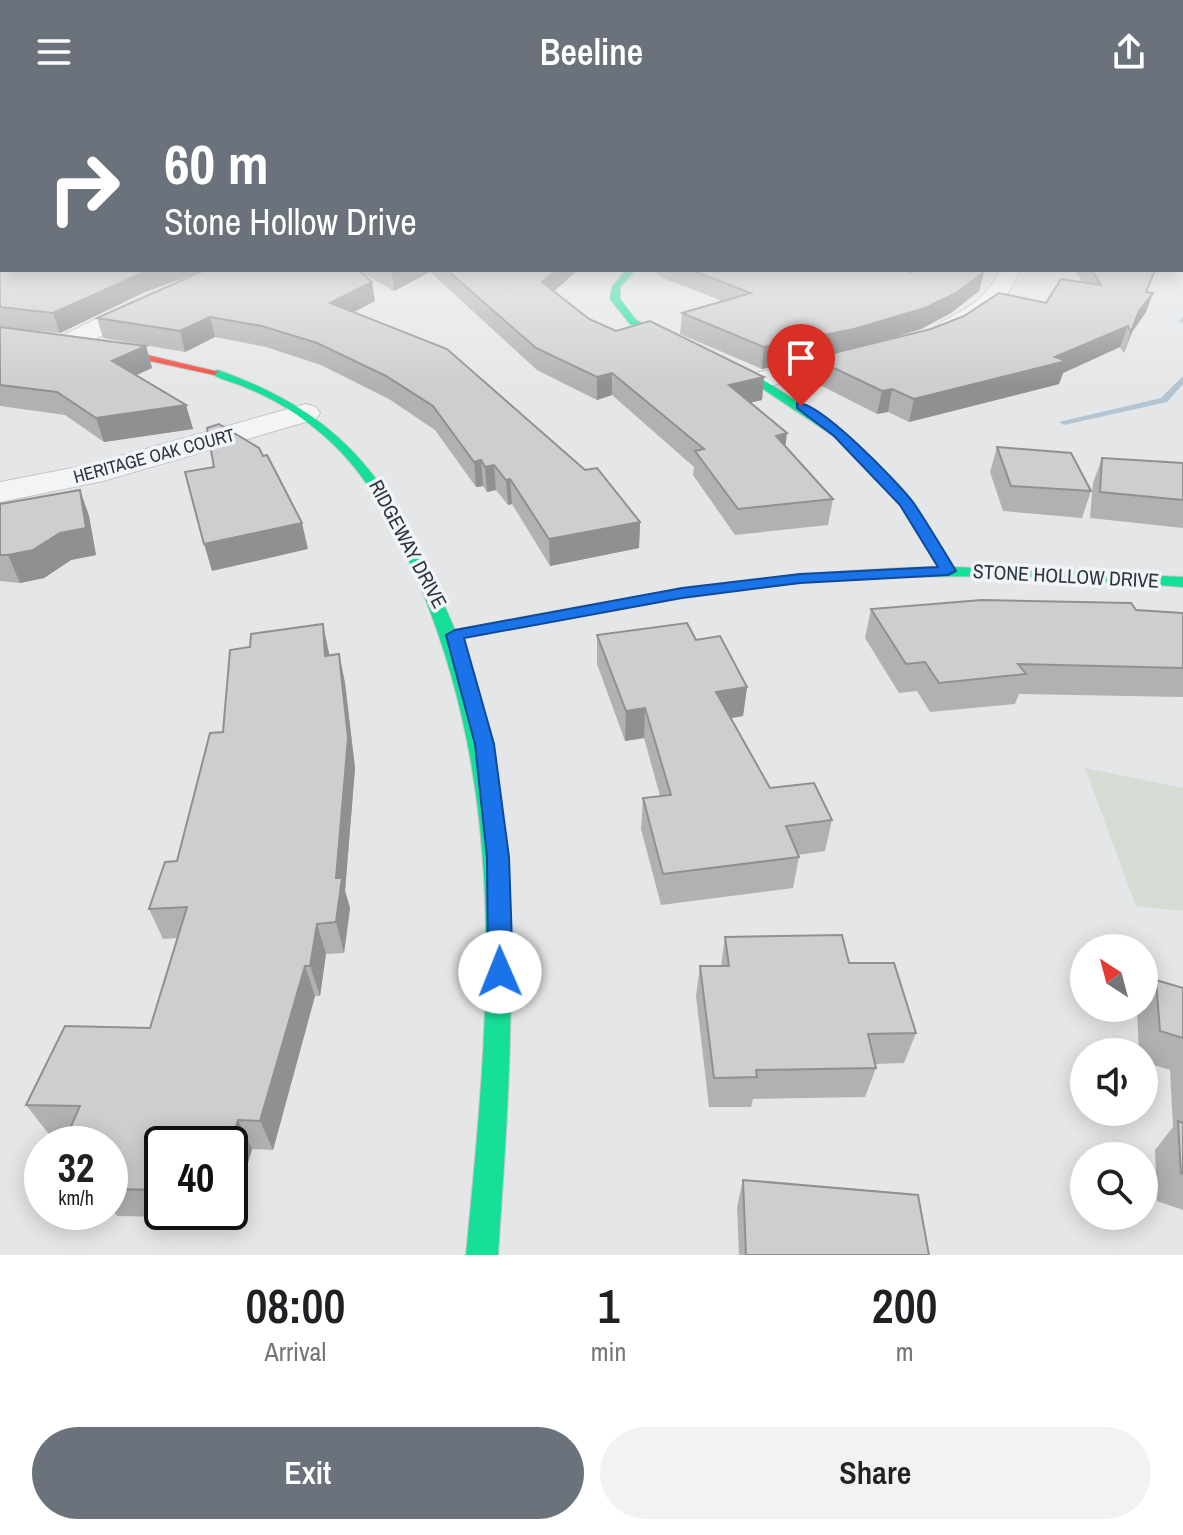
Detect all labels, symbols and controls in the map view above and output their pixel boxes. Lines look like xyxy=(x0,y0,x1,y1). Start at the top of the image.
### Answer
text: Beeline xyxy=(540,28,643,76)
icon: menu xyxy=(32,30,76,74)
icon: share xyxy=(1107,30,1151,74)
text: 60 m xyxy=(164,126,269,201)
icon: right xyxy=(32,136,136,240)
text: Stone Hollow Drive xyxy=(164,198,417,246)
pin xyxy=(767,324,835,406)
icon: arrive xyxy=(779,336,823,380)
street label: HERITAGE OAK COURT xyxy=(70,422,237,489)
street label: RIDGEWAY DRIVE xyxy=(363,475,454,613)
street label: STONE HOLLOW DRIVE xyxy=(972,557,1160,594)
position arrow xyxy=(458,930,542,1014)
north arrow xyxy=(1070,934,1158,1022)
map controls xyxy=(1070,934,1158,1230)
button: sound xyxy=(1070,1038,1158,1126)
speed limit sign: 40 xyxy=(144,1126,248,1230)
text: 32 xyxy=(58,1141,94,1194)
button: search xyxy=(1070,1142,1158,1230)
text: km/h xyxy=(58,1184,94,1211)
text: 08:00 xyxy=(245,1273,345,1338)
text: 1 xyxy=(598,1273,620,1338)
text: 200 xyxy=(872,1273,938,1338)
text: Arrival xyxy=(265,1334,326,1369)
text: min xyxy=(591,1334,626,1369)
text: m xyxy=(896,1334,914,1369)
button: Exit xyxy=(32,1427,584,1519)
button: Share xyxy=(600,1427,1151,1519)

